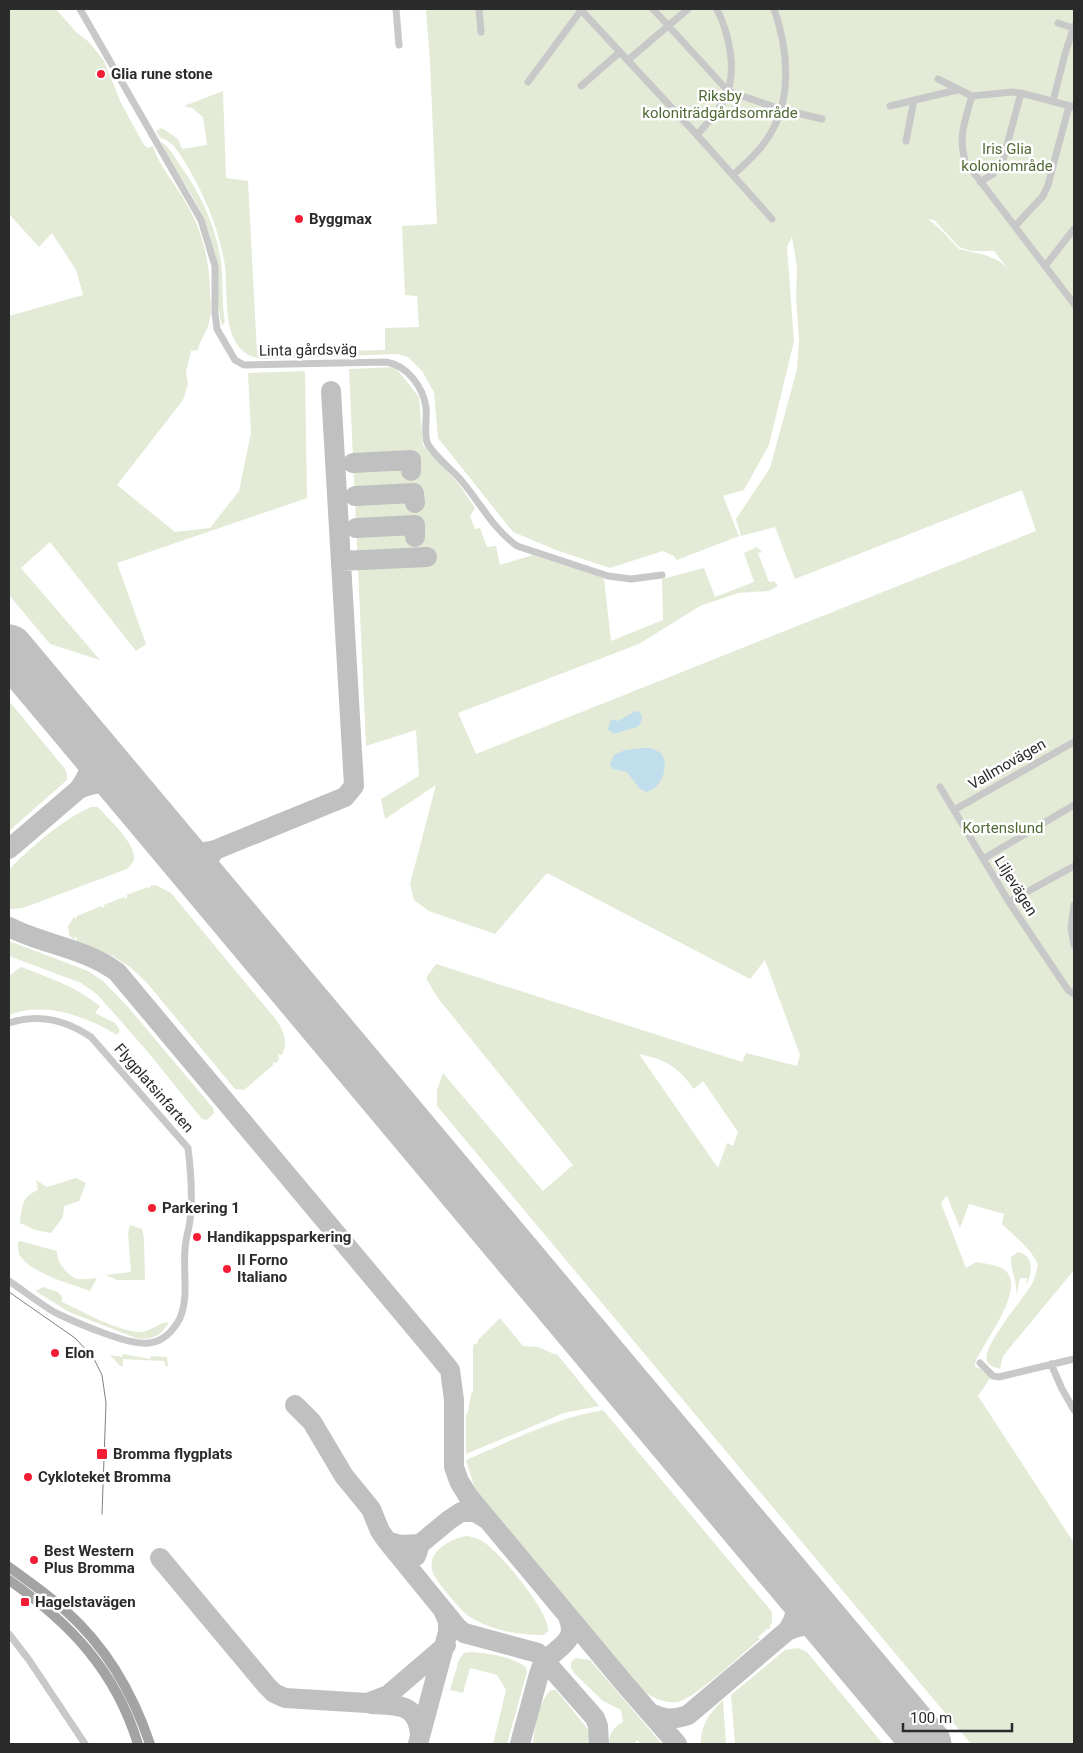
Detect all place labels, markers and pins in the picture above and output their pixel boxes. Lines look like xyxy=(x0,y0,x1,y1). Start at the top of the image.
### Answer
place label: Glia rune stone xyxy=(111,65,213,83)
marker: Glia rune stone xyxy=(95,68,107,80)
place label: Byggmax xyxy=(309,210,372,228)
marker: Byggmax xyxy=(293,213,305,225)
place label: Parkering 1 xyxy=(162,1199,240,1217)
marker: Parkering 1 xyxy=(146,1202,158,1214)
place label: Handikappsparkering xyxy=(207,1228,351,1246)
marker: Handikappsparkering xyxy=(191,1231,203,1243)
place label: Il Forno Italiano xyxy=(237,1251,288,1286)
marker: Il Forno Italiano xyxy=(221,1263,233,1275)
place label: Elon xyxy=(65,1344,94,1362)
marker: Elon xyxy=(49,1347,61,1359)
place label: Bromma flygplats xyxy=(113,1445,233,1463)
marker: Bromma flygplats xyxy=(95,1447,109,1461)
place label: Cykloteket Bromma xyxy=(38,1468,171,1486)
marker: Cykloteket Bromma xyxy=(22,1471,34,1483)
place label: Best Western Plus Bromma xyxy=(44,1542,135,1577)
marker: Best Western Plus Bromma xyxy=(28,1554,40,1566)
place label: Hagelstavägen xyxy=(35,1593,136,1611)
marker: Hagelstavägen xyxy=(19,1596,31,1608)

